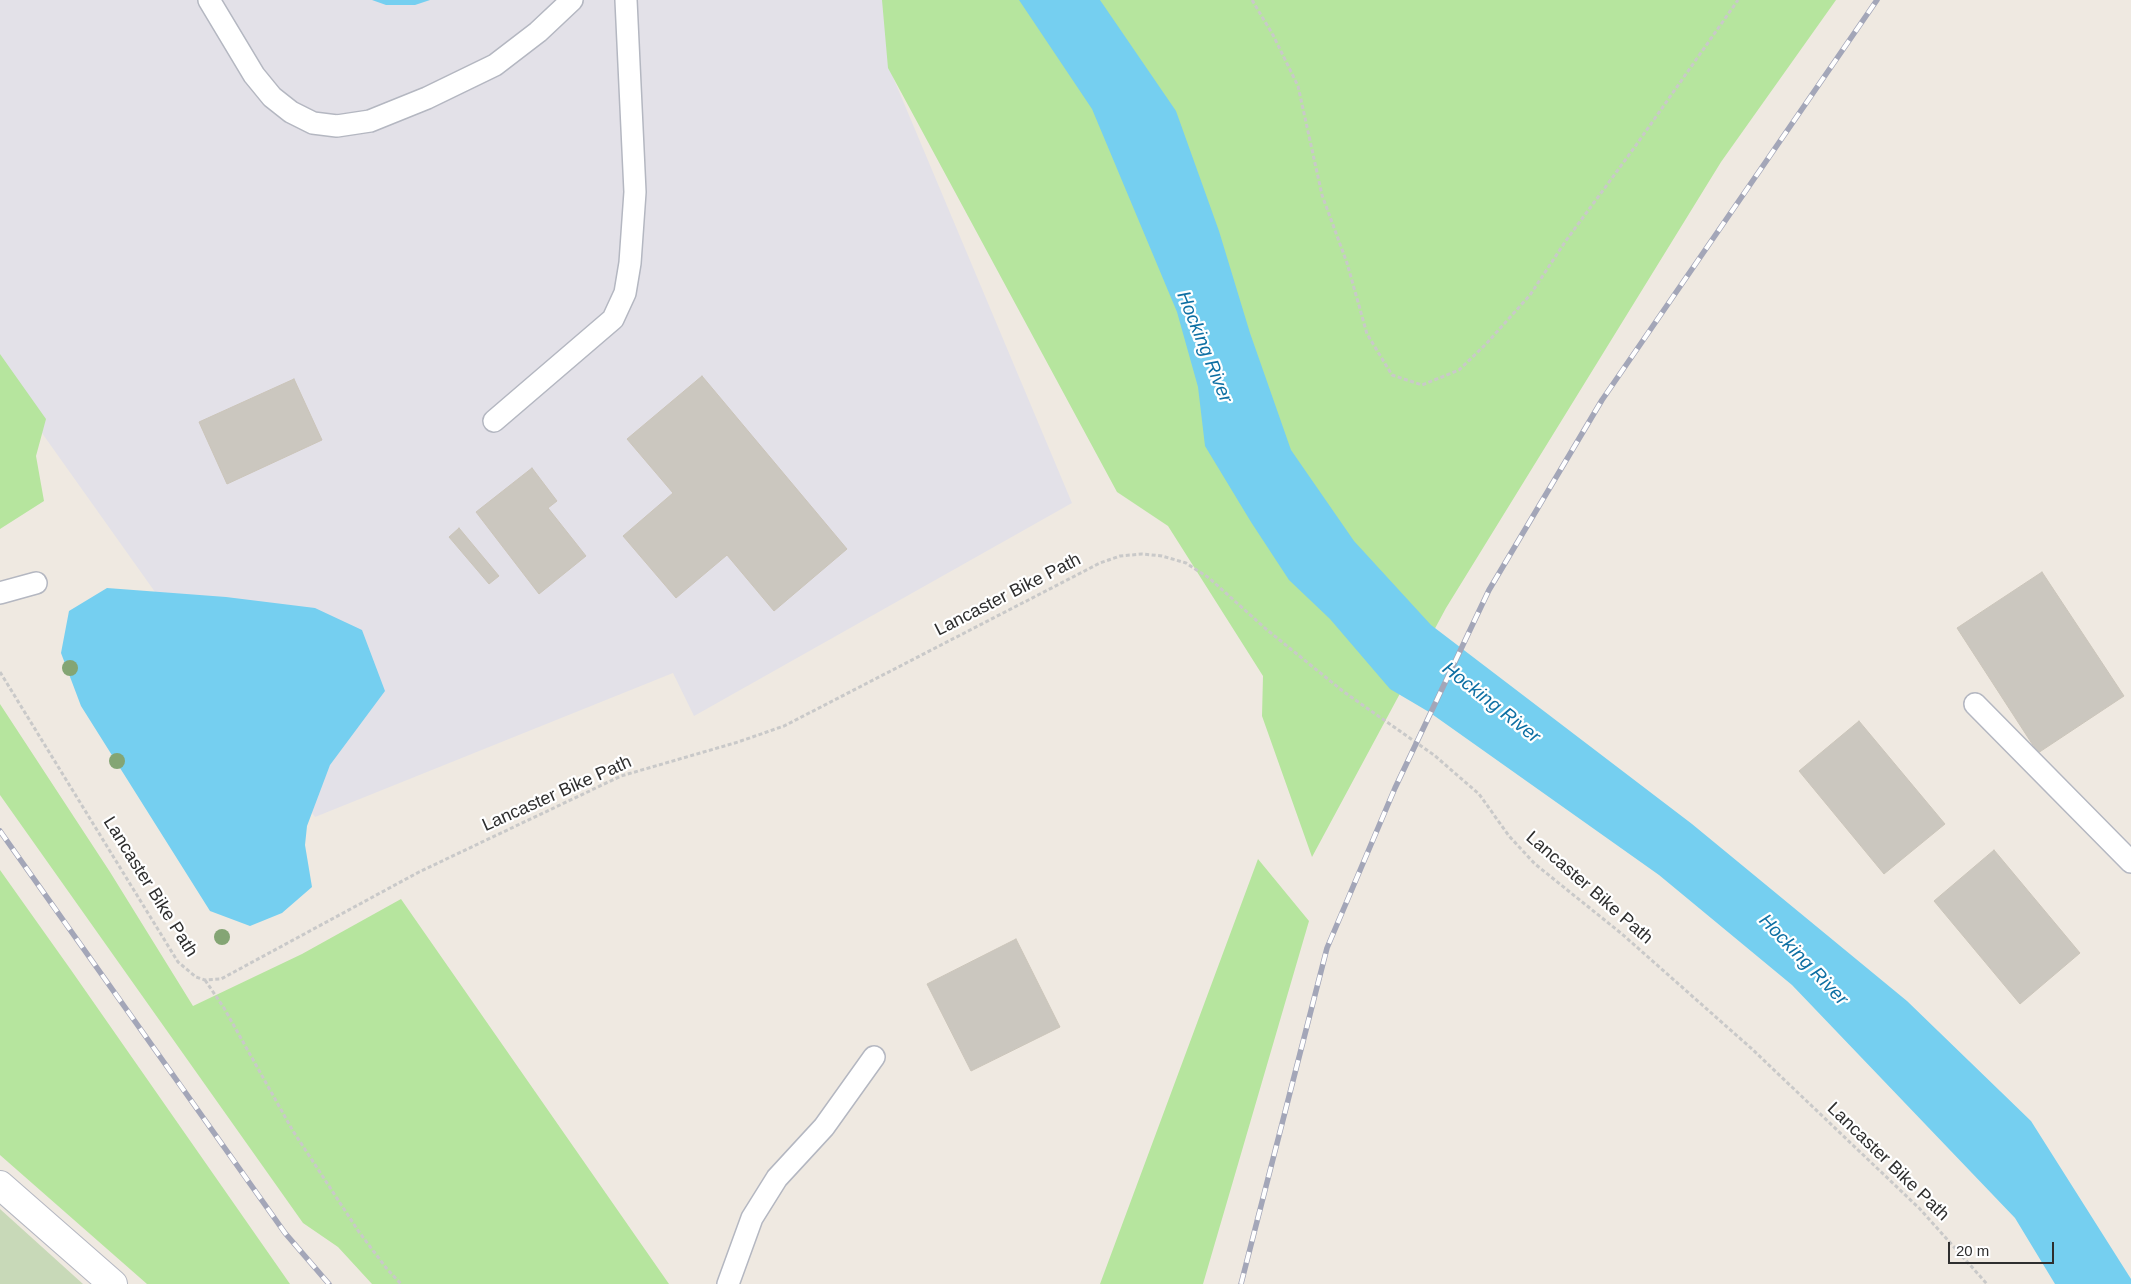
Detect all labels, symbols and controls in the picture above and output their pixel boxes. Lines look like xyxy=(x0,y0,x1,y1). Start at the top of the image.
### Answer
water label: Hocking River xyxy=(1171,288,1237,406)
street label: Lancaster Bike Path xyxy=(931,549,1085,641)
water label: Hocking River xyxy=(1437,658,1545,748)
street label: Lancaster Bike Path xyxy=(479,751,635,837)
street label: Lancaster Bike Path xyxy=(98,813,202,961)
street label: Lancaster Bike Path xyxy=(1521,827,1657,949)
water label: Hocking River xyxy=(1754,910,1852,1010)
street label: Lancaster Bike Path xyxy=(1823,1098,1953,1226)
scale bar xyxy=(1951,1232,2057,1264)
text: 20 m xyxy=(1956,1242,1989,1259)

